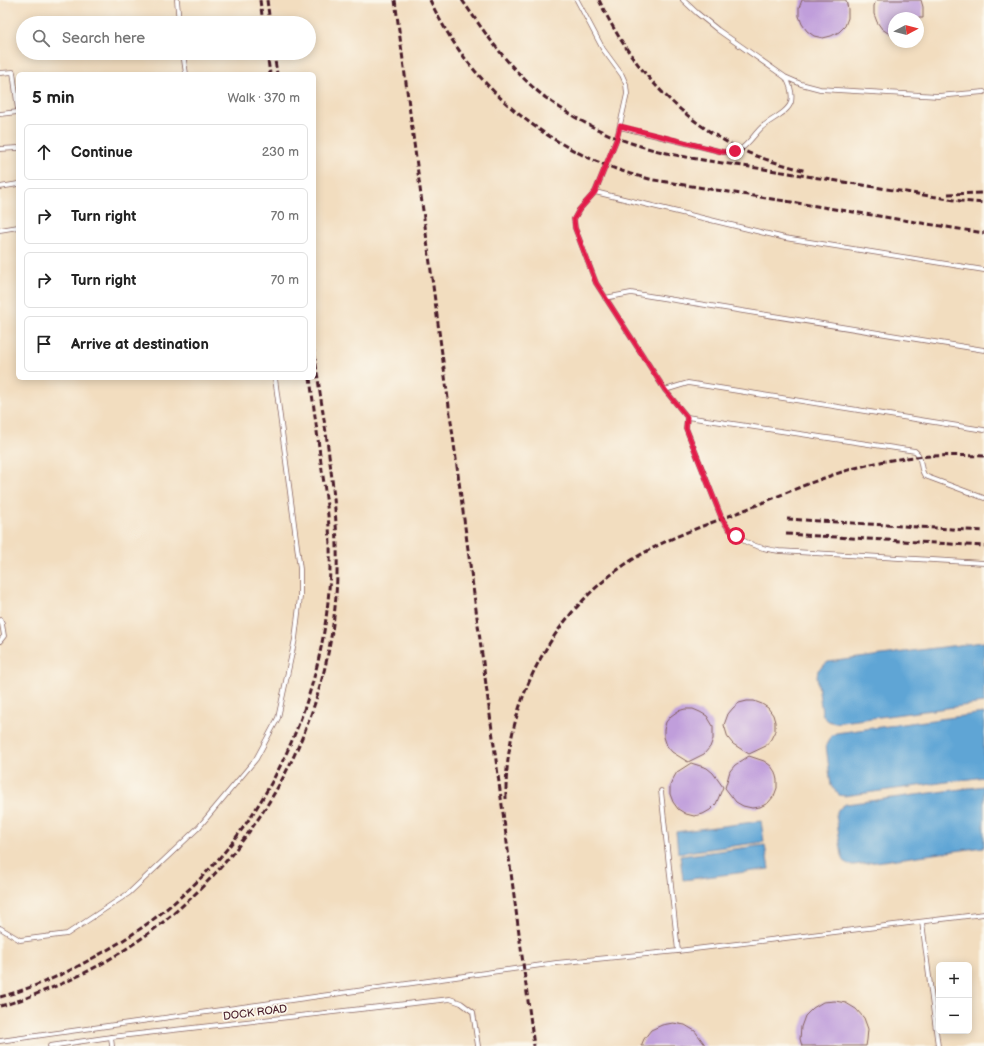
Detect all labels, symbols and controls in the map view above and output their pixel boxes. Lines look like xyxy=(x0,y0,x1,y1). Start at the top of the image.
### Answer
north arrow xyxy=(888,12,924,48)
search box xyxy=(16,16,316,60)
icon: search xyxy=(30,27,52,49)
text: Search here xyxy=(62,29,145,48)
text: 5 min xyxy=(32,88,75,108)
text: Walk · 370 m xyxy=(227,90,300,106)
icon: ahead xyxy=(33,141,55,163)
route end xyxy=(726,142,744,160)
text: Continue xyxy=(71,143,133,162)
text: 230 m xyxy=(262,144,299,160)
icon: right xyxy=(33,205,55,227)
text: Turn right xyxy=(71,207,136,226)
text: 70 m xyxy=(271,208,299,224)
icon: right xyxy=(33,269,55,291)
text: Turn right xyxy=(71,271,136,290)
text: 70 m xyxy=(271,272,299,288)
icon: arrive xyxy=(33,333,55,355)
text: Arrive at destination xyxy=(71,335,209,354)
route start xyxy=(727,527,745,545)
map controls xyxy=(936,962,972,1034)
button: + xyxy=(936,962,972,998)
button: − xyxy=(936,998,972,1034)
street label: DOCK ROAD xyxy=(222,1002,288,1023)

